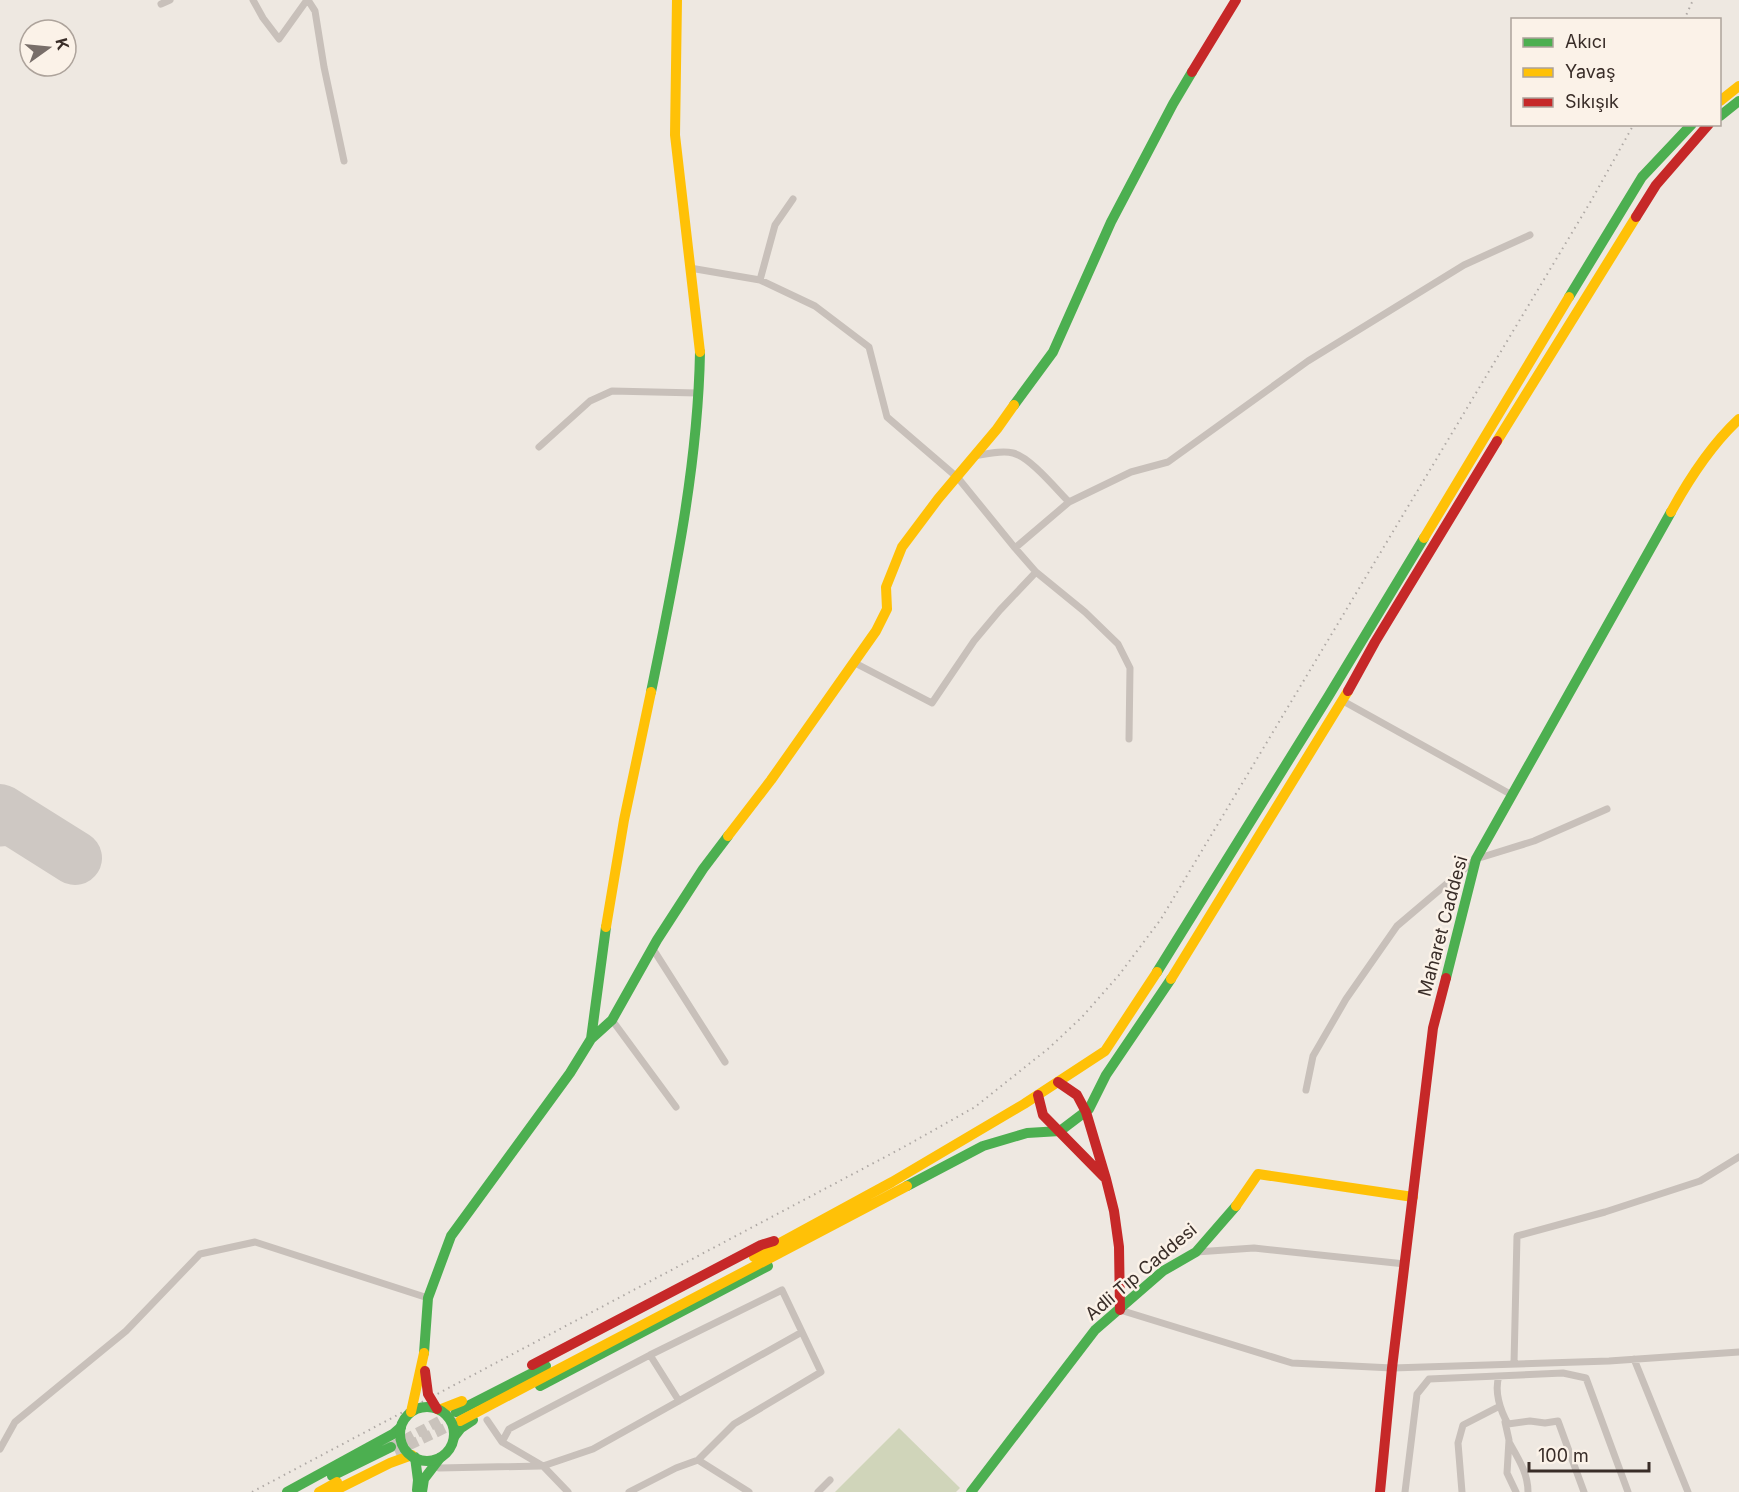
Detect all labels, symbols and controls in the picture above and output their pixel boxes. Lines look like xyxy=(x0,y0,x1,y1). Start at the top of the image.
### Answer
north arrow xyxy=(18,18,78,78)
legend xyxy=(1511,18,1721,126)
text: Akıcı xyxy=(1565,31,1606,52)
text: K xyxy=(51,36,74,53)
text: Yavaş xyxy=(1565,61,1615,82)
text: Sıkışık xyxy=(1565,91,1619,112)
street label: Maharet Caddesi xyxy=(1414,853,1471,998)
street label: Adli Tıp Caddesi xyxy=(1081,1219,1201,1324)
scale bar xyxy=(1529,1435,1649,1473)
text: 100 m xyxy=(1538,1445,1589,1466)

